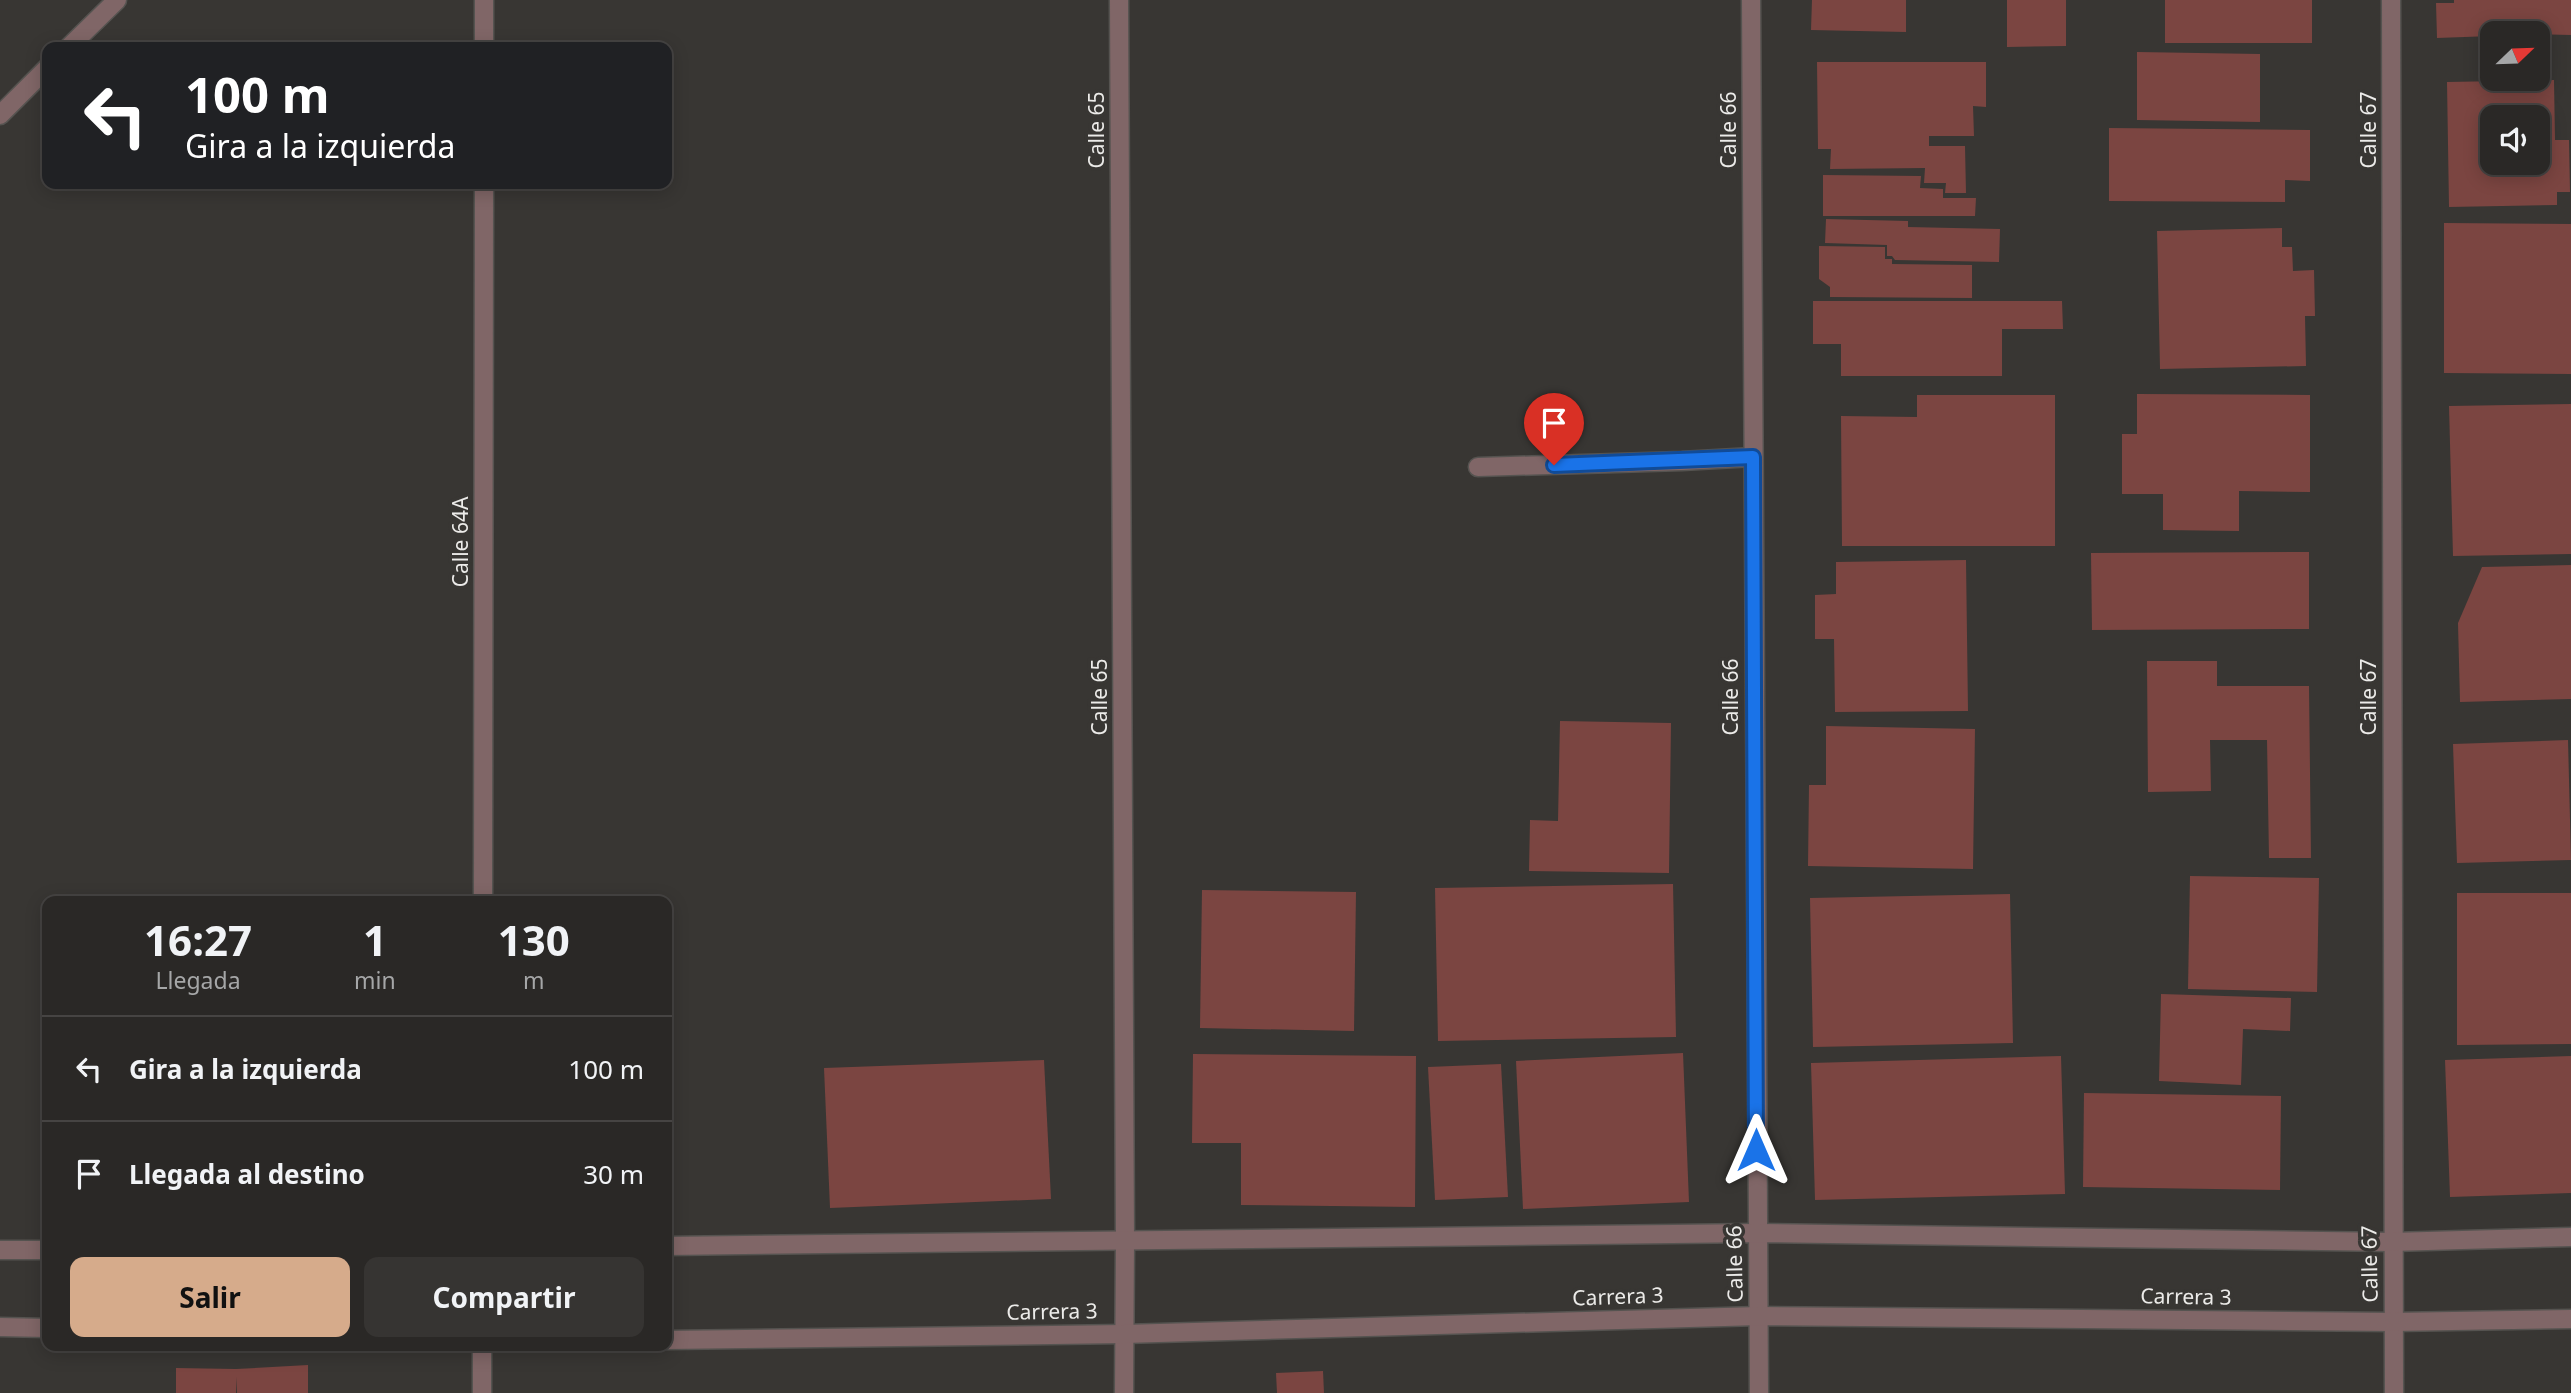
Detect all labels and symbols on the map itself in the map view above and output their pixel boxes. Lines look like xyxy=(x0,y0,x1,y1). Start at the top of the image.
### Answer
north arrow xyxy=(2480,21,2550,91)
street label: Calle 65 xyxy=(1082,91,1110,169)
street label: Calle 66 xyxy=(1714,91,1742,169)
street label: Calle 67 xyxy=(2354,91,2382,169)
pin xyxy=(1524,393,1584,465)
street label: Calle 64A xyxy=(446,496,474,587)
street label: Calle 65 xyxy=(1085,658,1113,736)
street label: Calle 66 xyxy=(1716,658,1744,736)
street label: Calle 67 xyxy=(2354,658,2382,736)
position arrow xyxy=(1719,1113,1793,1187)
street label: Calle 66 xyxy=(1719,1225,1749,1303)
street label: Calle 67 xyxy=(2354,1225,2384,1303)
street label: Carrera 3 xyxy=(1572,1280,1664,1312)
street label: Carrera 3 xyxy=(2140,1281,2232,1311)
street label: Carrera 3 xyxy=(1006,1296,1098,1326)

